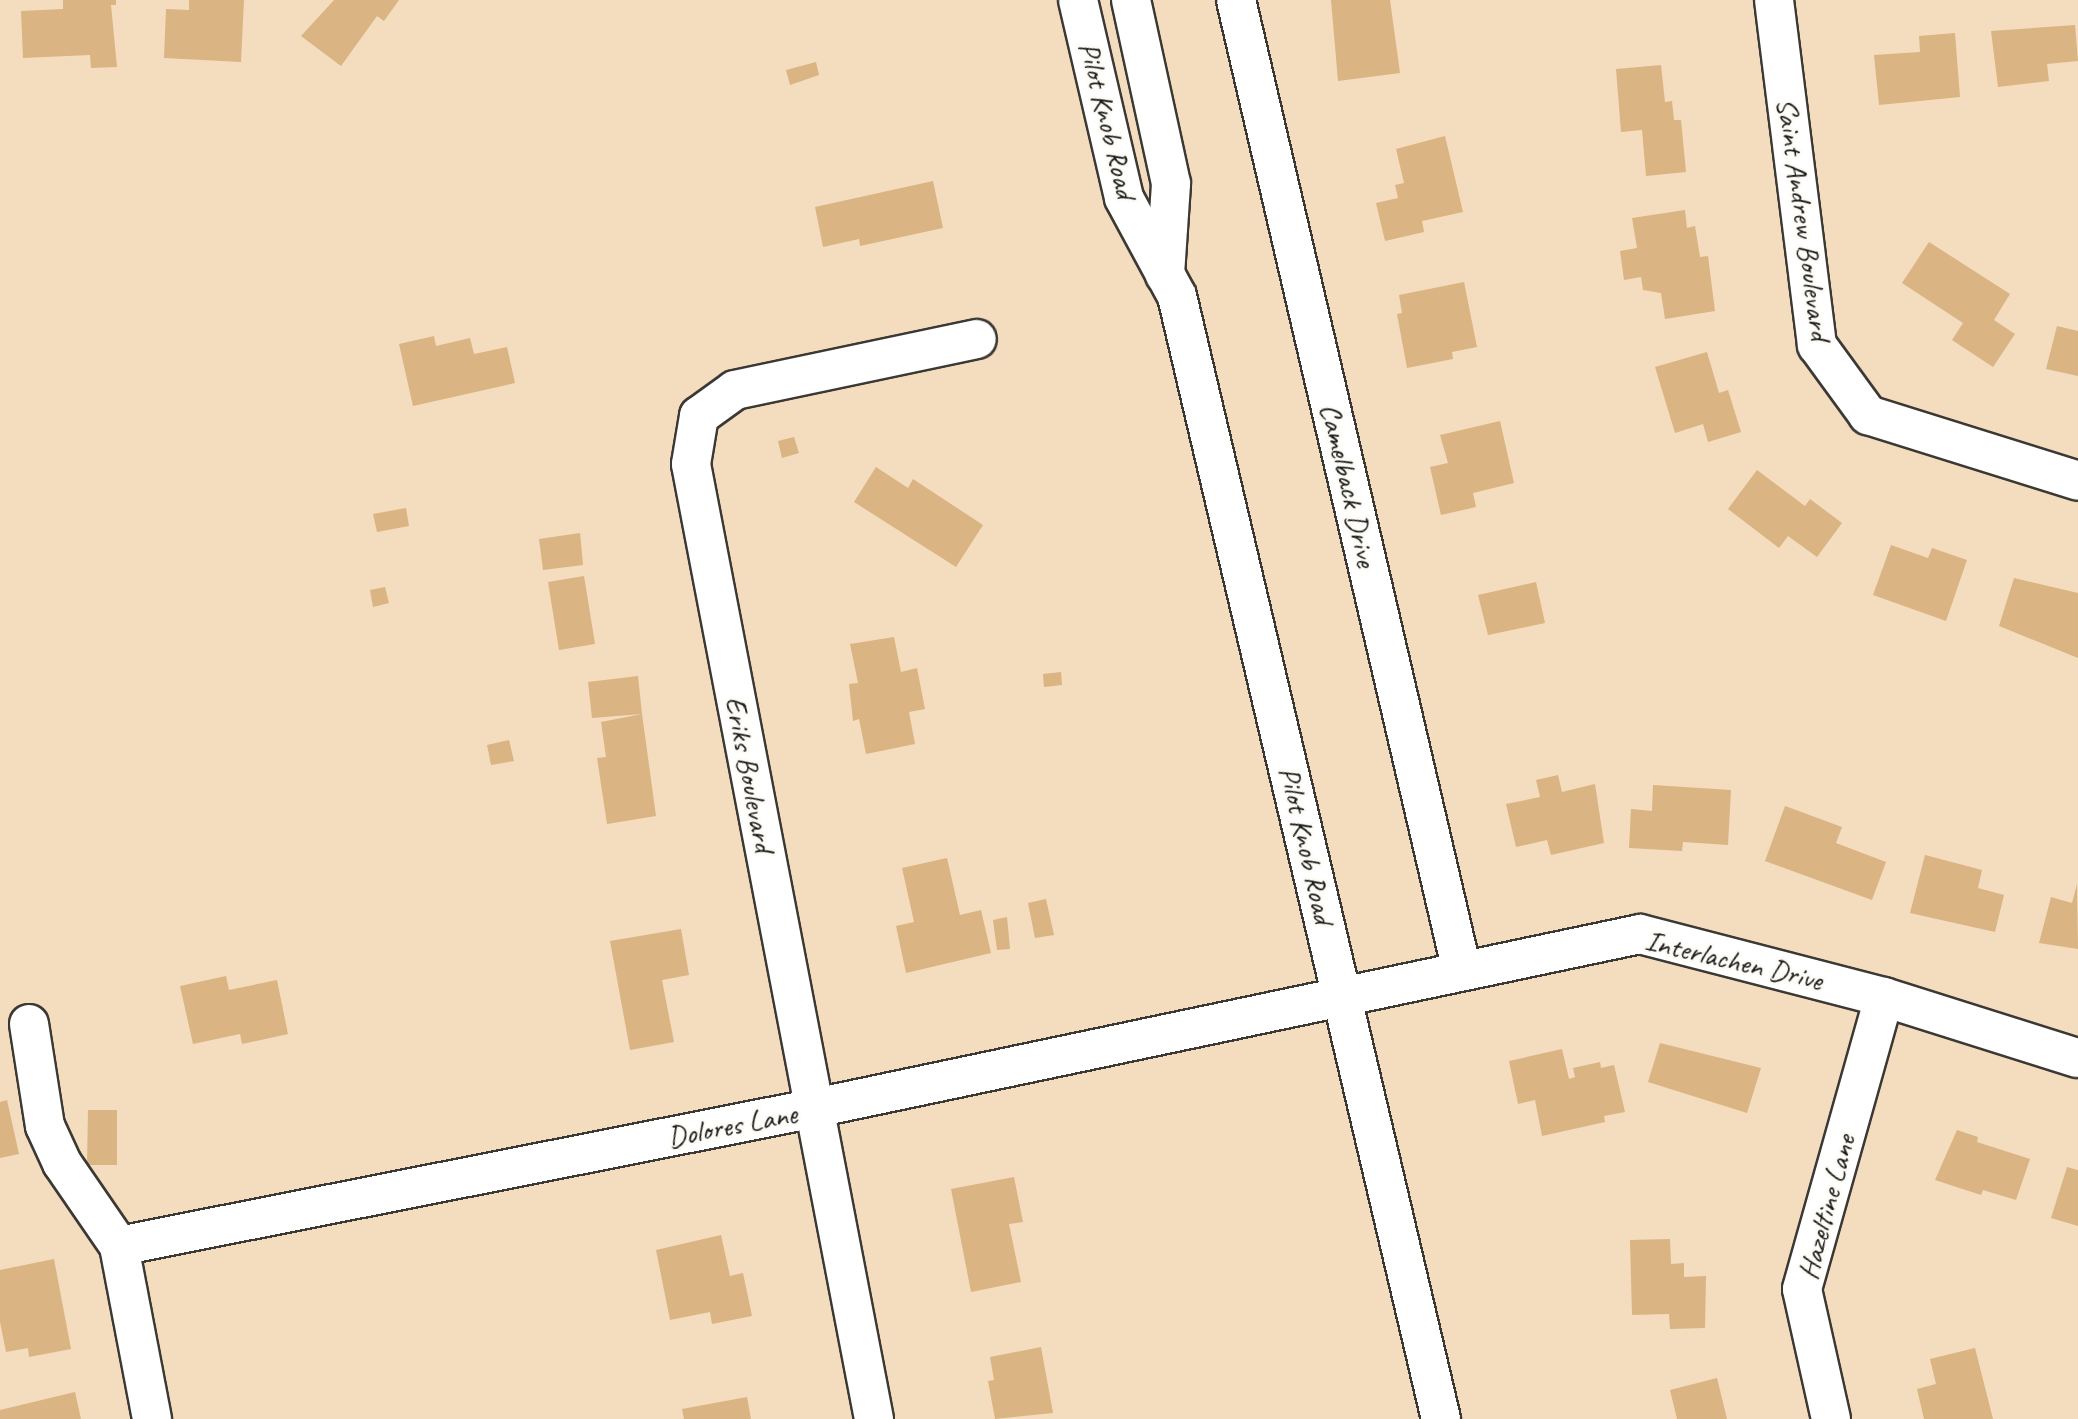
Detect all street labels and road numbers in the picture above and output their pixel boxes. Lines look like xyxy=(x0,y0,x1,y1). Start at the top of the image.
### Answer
street label: Pilot Knob Road xyxy=(1071,38,1145,202)
street label: Saint Andrew Boulevard xyxy=(1769,95,1839,343)
street label: Camelback Drive xyxy=(1313,400,1385,570)
street label: Eriks Boulevard xyxy=(717,693,783,855)
street label: Pilot Knob Road xyxy=(1271,762,1343,928)
street label: Interlachen Drive xyxy=(1642,922,1826,998)
street label: Dolores Lane xyxy=(664,1095,800,1155)
street label: Hazeltine Lane xyxy=(1789,1130,1863,1284)

